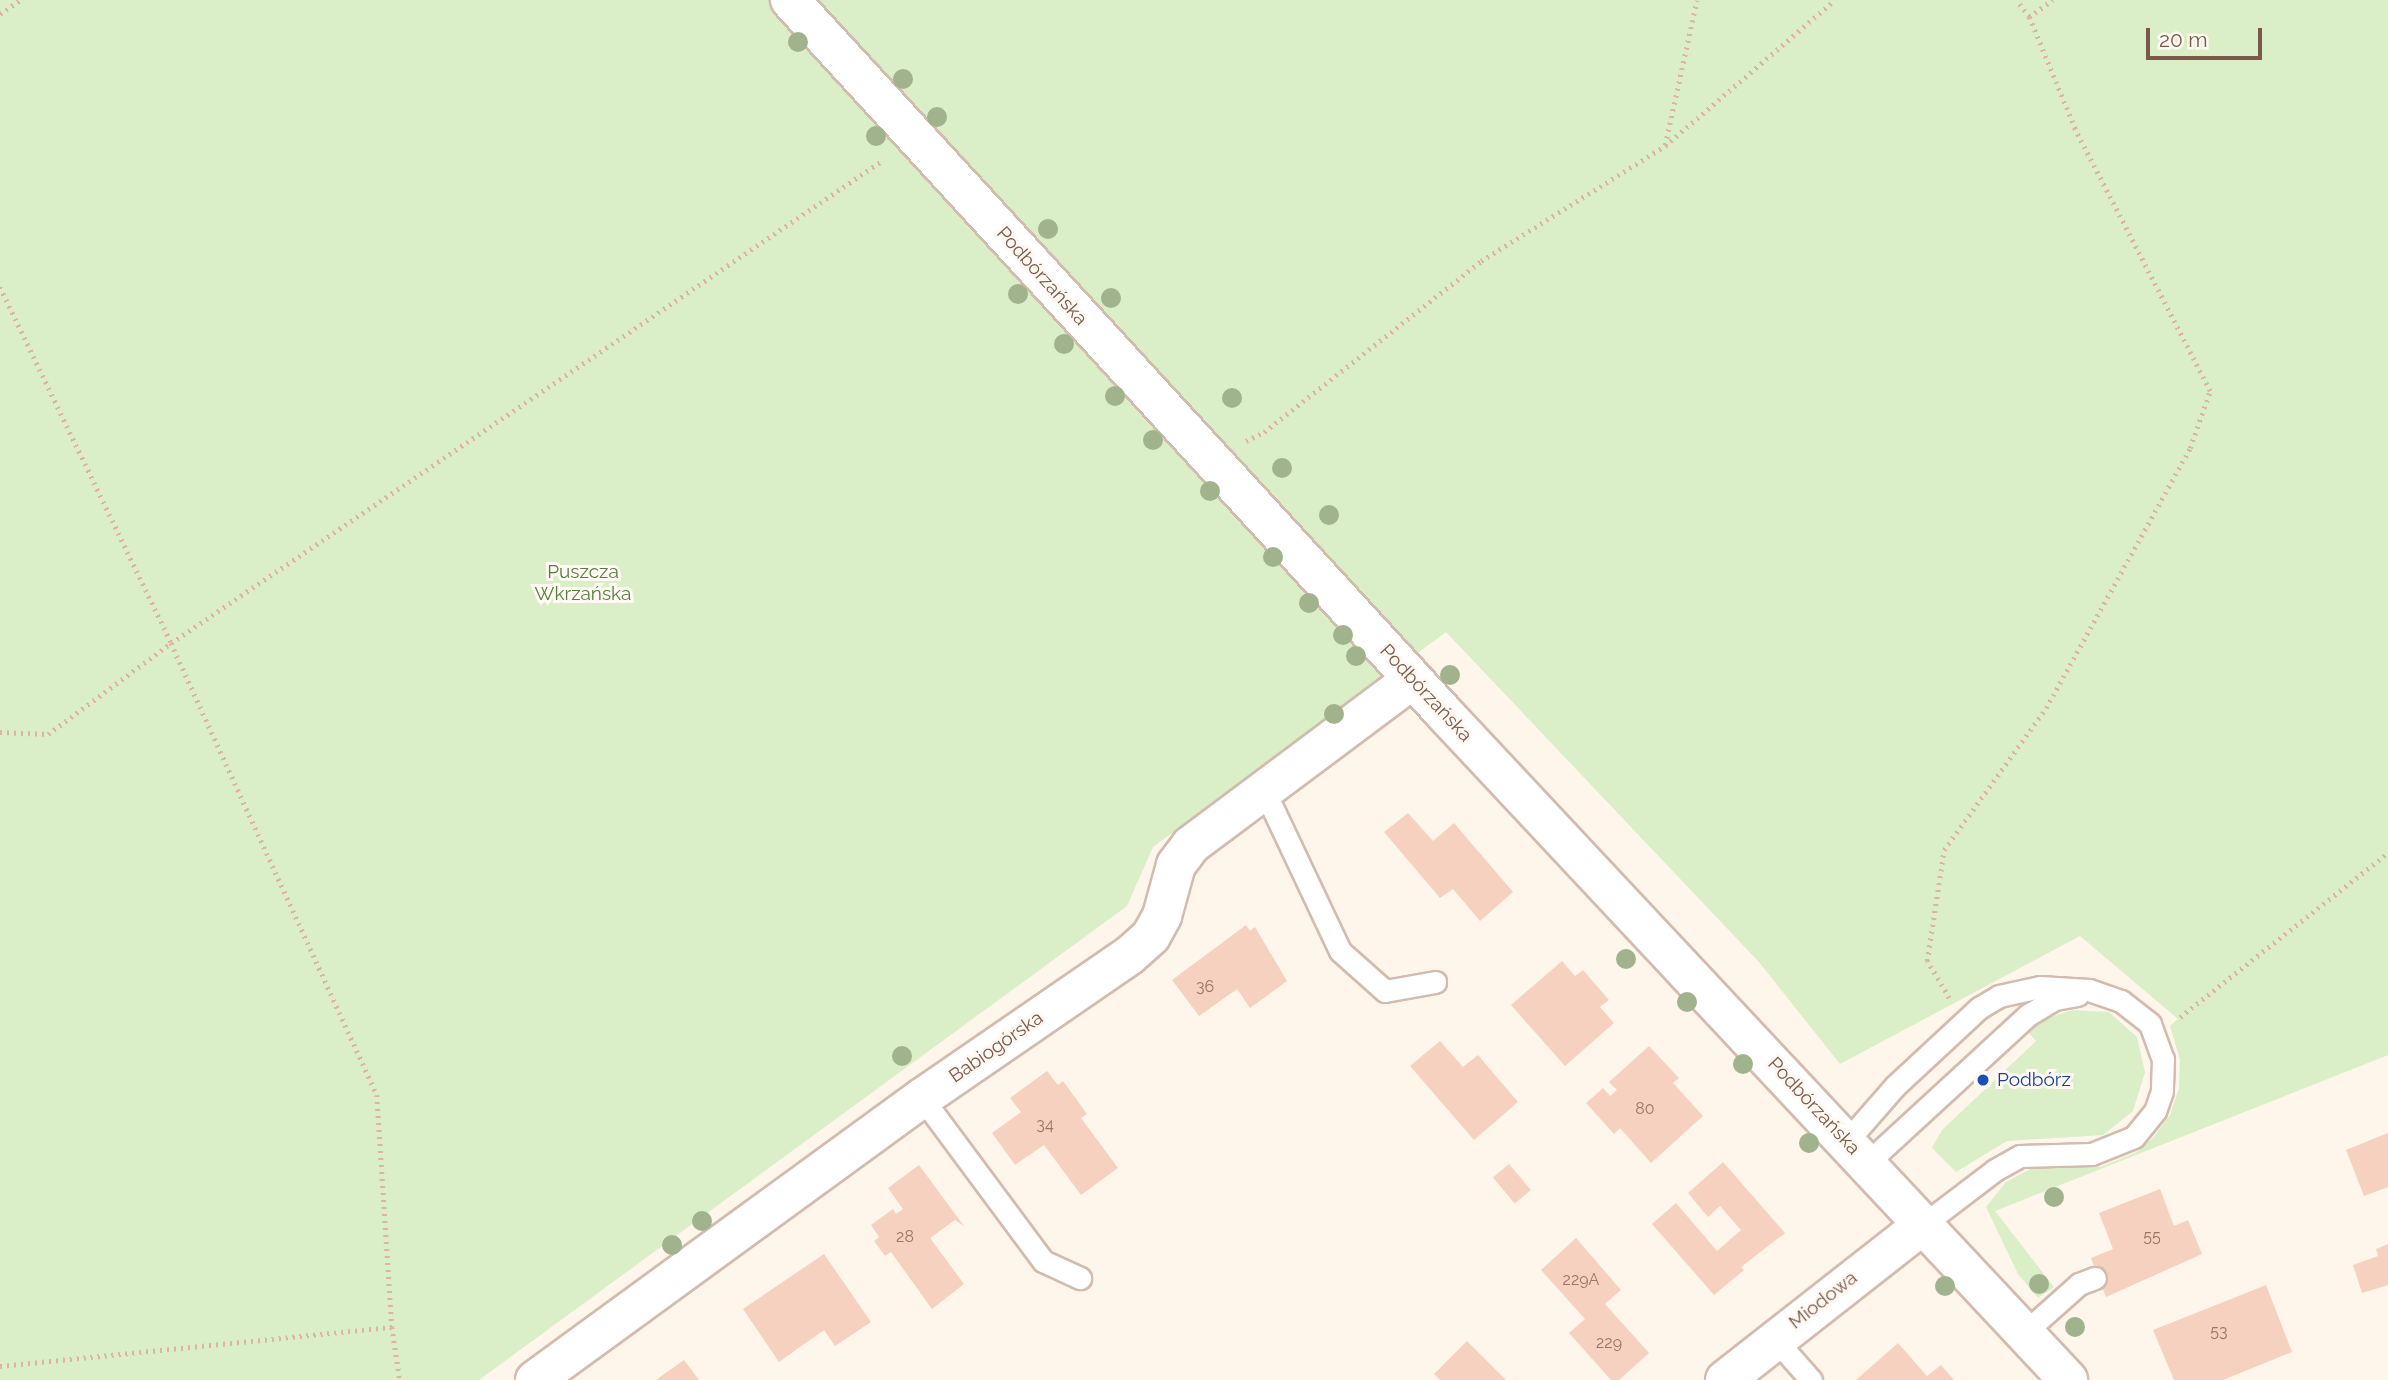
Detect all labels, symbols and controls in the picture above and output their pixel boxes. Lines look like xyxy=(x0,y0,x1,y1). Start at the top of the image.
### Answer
scale bar xyxy=(2150,14,2266,58)
text: 20 m xyxy=(2159,27,2207,52)
street label: Podbórzańska xyxy=(992,222,1092,330)
park label: Puszcza Wkrzańska xyxy=(535,561,631,605)
street label: Podbórzańska xyxy=(1375,640,1477,746)
house number: 36 xyxy=(1196,977,1214,997)
street label: Babiogórska xyxy=(945,1006,1047,1088)
street label: Podbórzańska xyxy=(1763,1053,1865,1159)
place label: Podbórz xyxy=(1997,1069,2071,1091)
marker: Podbórz xyxy=(1975,1072,1991,1088)
house number: 80 xyxy=(1635,1099,1655,1119)
house number: 34 xyxy=(1036,1115,1054,1135)
house number: 28 xyxy=(896,1227,914,1247)
house number: 55 xyxy=(2143,1227,2161,1247)
street label: Miodowa xyxy=(1784,1266,1862,1334)
house number: 229A xyxy=(1563,1270,1599,1290)
house number: 53 xyxy=(2210,1322,2228,1342)
house number: 229 xyxy=(1596,1333,1622,1353)

